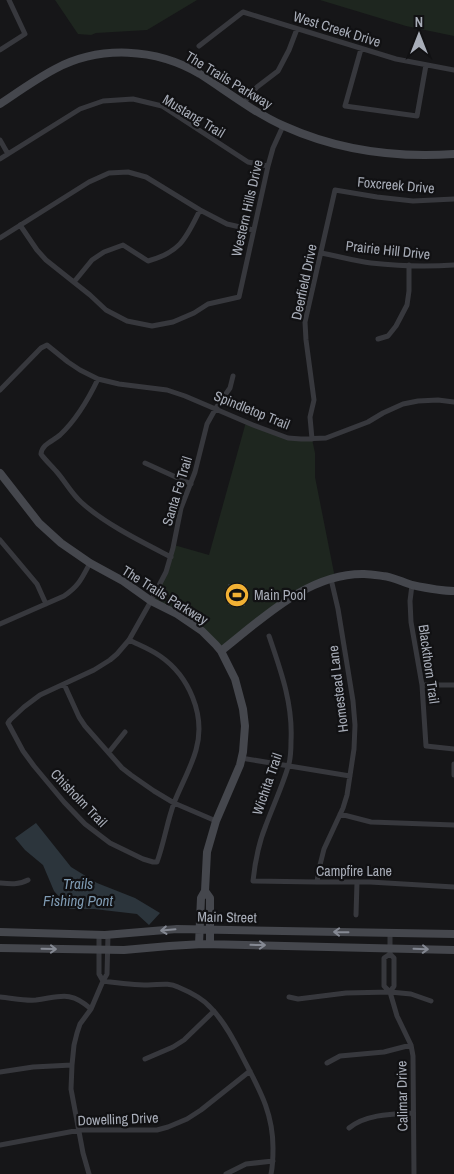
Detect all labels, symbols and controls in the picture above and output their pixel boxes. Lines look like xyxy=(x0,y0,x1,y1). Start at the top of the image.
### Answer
street label: West Creek Drive xyxy=(291,7,383,51)
north arrow xyxy=(394,10,444,60)
text: N xyxy=(415,13,423,31)
street label: The Trails Parkway xyxy=(182,47,276,113)
street label: Mustang Trail xyxy=(160,90,228,142)
street label: Western Hills Drive xyxy=(227,158,267,258)
street label: Foxcreek Drive xyxy=(357,173,435,197)
street label: Prairie Hill Drive xyxy=(345,237,431,263)
street label: Deerfield Drive xyxy=(287,242,321,322)
street label: Spindletop Trail xyxy=(211,387,293,433)
street label: Santa Fe Trail xyxy=(158,454,196,528)
street label: The Trails Parkway xyxy=(119,561,212,629)
sports icon: Main Pool xyxy=(224,582,250,608)
place label: Main Pool xyxy=(254,586,306,604)
street label: Blackthorn Trail xyxy=(415,623,443,705)
street label: Homestead Lane xyxy=(324,645,352,733)
street label: Wichita Trail xyxy=(248,751,286,817)
street label: Chisholm Trail xyxy=(47,765,111,831)
street label: Campfire Lane xyxy=(316,862,392,880)
water label: Trails Fishing Pont xyxy=(43,873,113,911)
street label: Main Street xyxy=(197,907,257,927)
one-way arrow xyxy=(160,925,176,934)
one-way arrow xyxy=(333,927,350,937)
one-way arrow xyxy=(250,940,266,950)
one-way arrow xyxy=(40,944,56,954)
one-way arrow xyxy=(412,944,429,954)
street label: Calimar Drive xyxy=(392,1060,412,1132)
street label: Dowelling Drive xyxy=(77,1109,159,1129)

